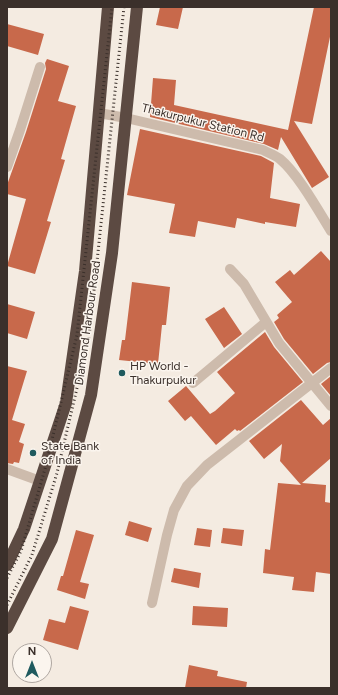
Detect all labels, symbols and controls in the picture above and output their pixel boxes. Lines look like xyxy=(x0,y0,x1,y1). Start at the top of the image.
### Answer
street label: Thakurpukur Station Rd xyxy=(140,101,266,145)
street label: Diamond Harbour Road xyxy=(72,260,104,386)
place label: HP World - Thakurpukur xyxy=(130,359,196,387)
marker: HP World - Thakurpukur xyxy=(117,368,127,378)
place label: State Bank of India xyxy=(41,439,99,467)
marker: State Bank of India xyxy=(28,448,38,458)
north arrow xyxy=(12,643,52,683)
text: N xyxy=(28,645,36,658)

